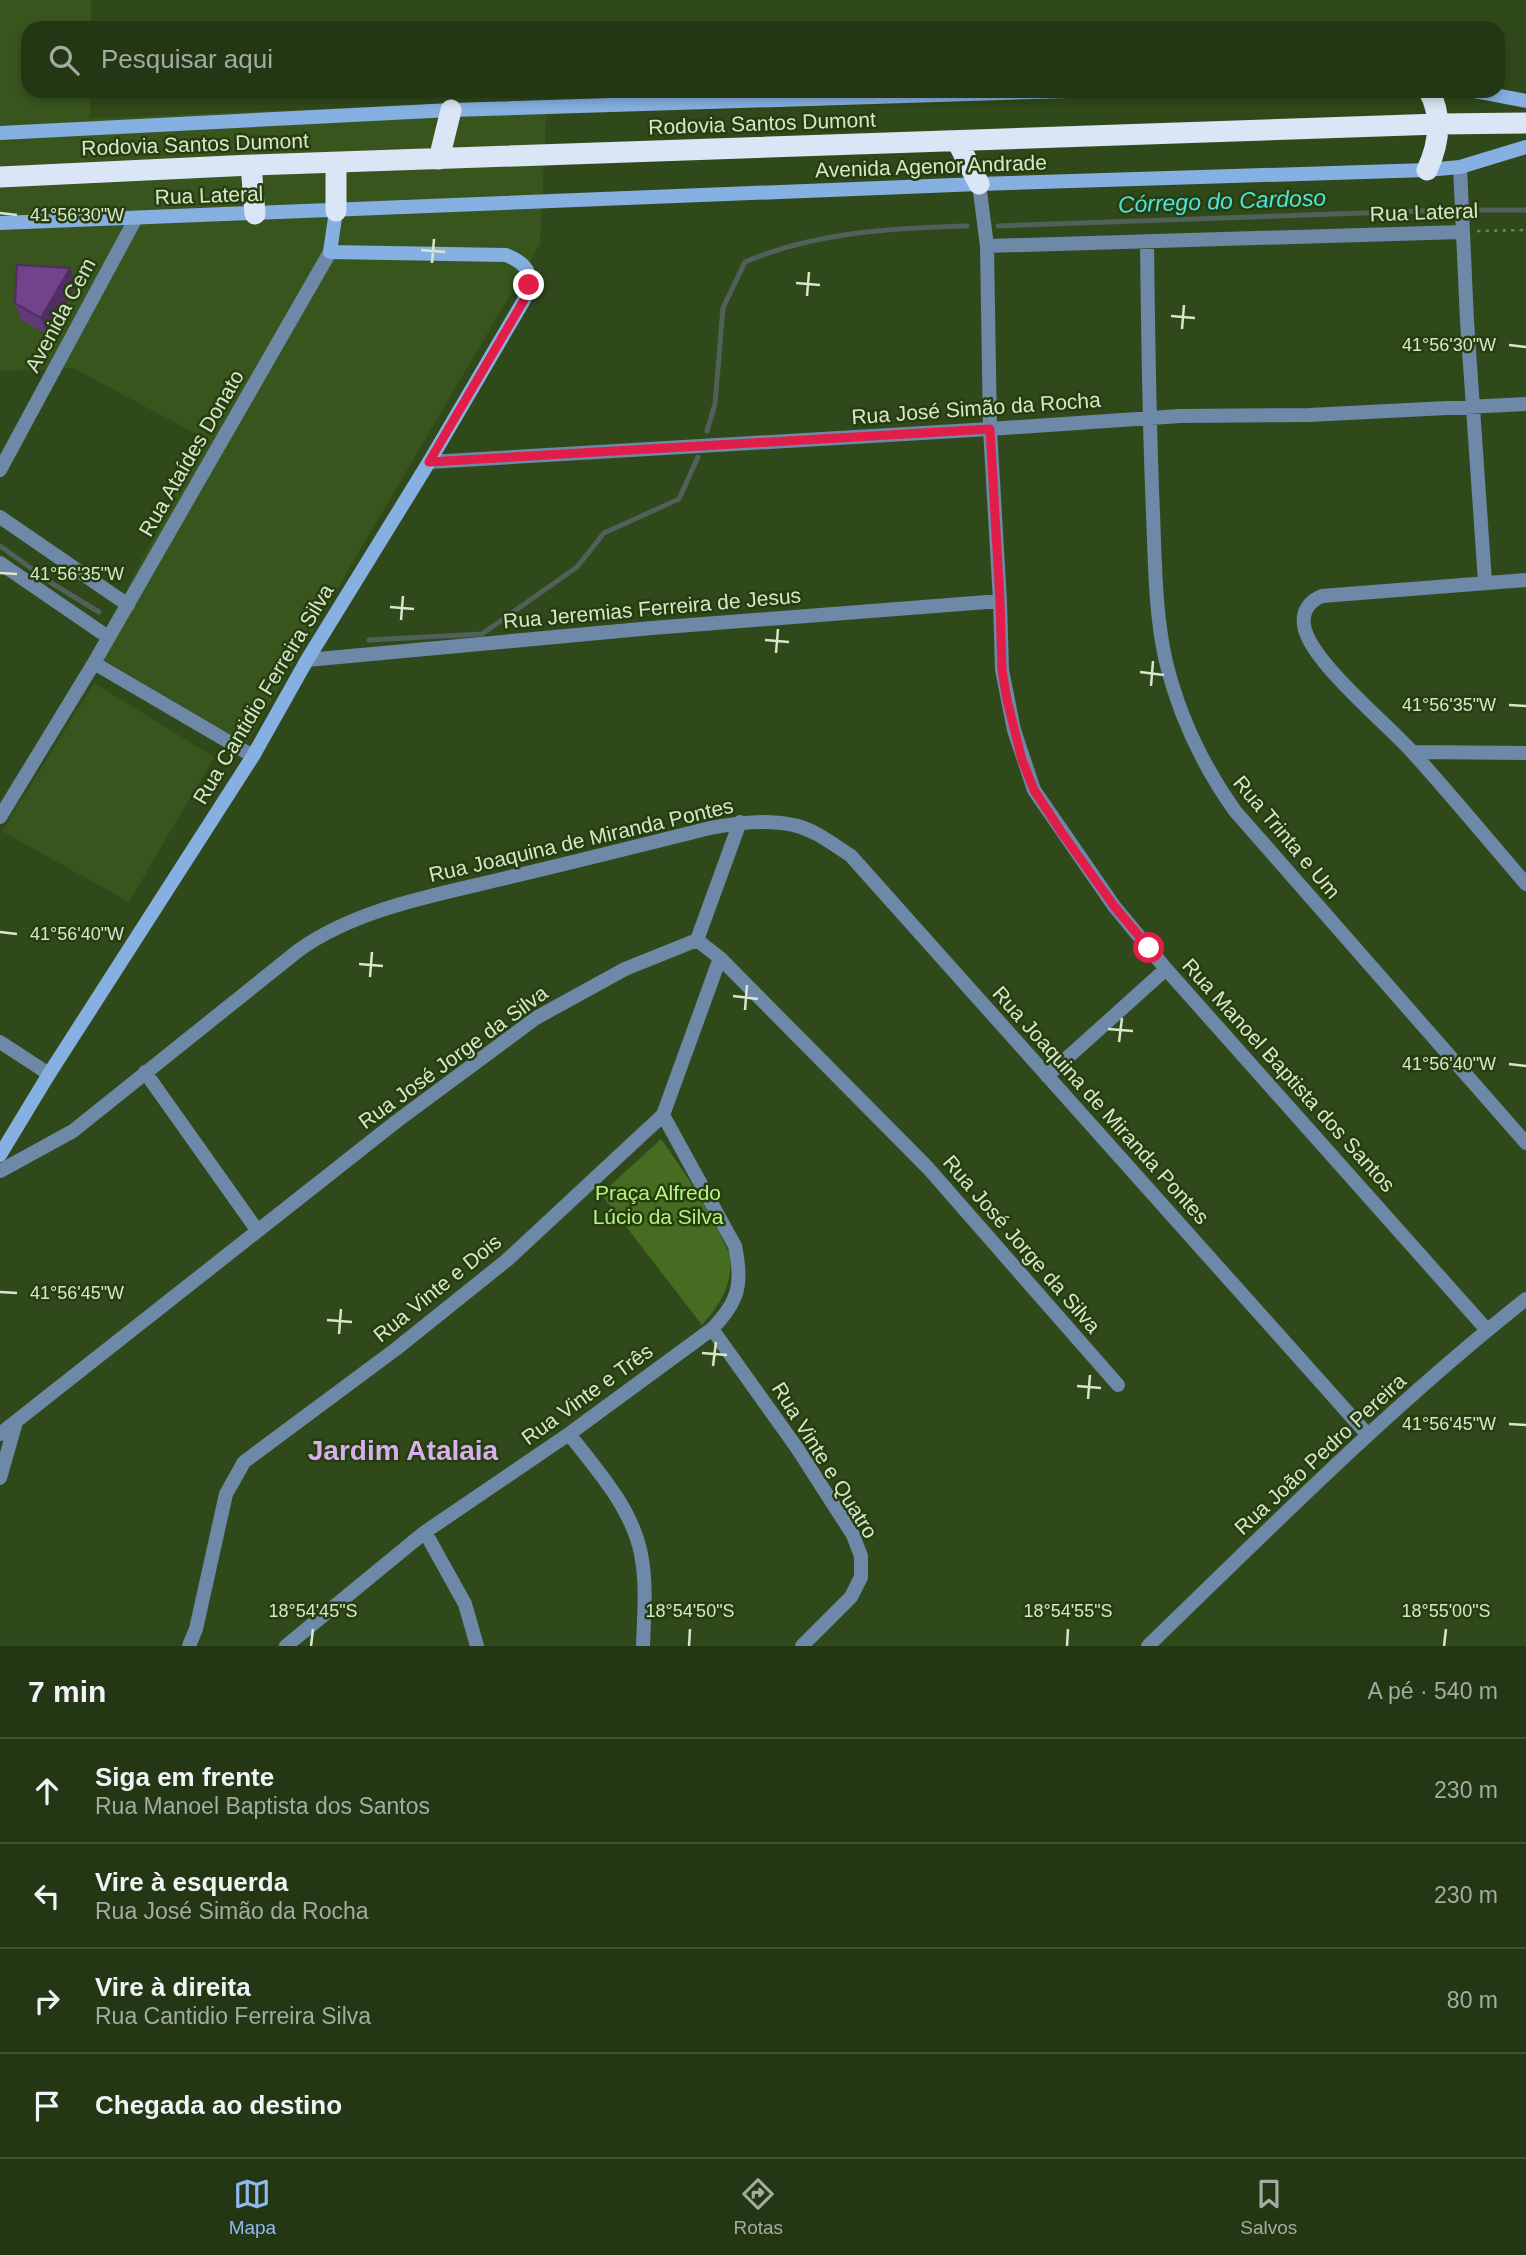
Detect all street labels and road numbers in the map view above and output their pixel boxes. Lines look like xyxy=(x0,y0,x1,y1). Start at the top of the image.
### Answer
street label: Rodovia Santos Dumont xyxy=(648,108,876,138)
street label: Rodovia Santos Dumont xyxy=(81,129,309,159)
street label: Avenida Agenor Andrade xyxy=(815,150,1047,182)
street label: Rua Lateral xyxy=(154,182,264,208)
street label: Rua Lateral xyxy=(1369,199,1479,225)
street label: Avenida Cem xyxy=(20,254,100,376)
street label: Rua Ataídes Donato xyxy=(134,366,248,540)
street label: Rua José Simão da Rocha xyxy=(851,388,1102,428)
street label: Rua Cantidio Ferreira Silva xyxy=(188,580,338,808)
street label: Rua Jeremias Ferreira de Jesus xyxy=(502,584,802,632)
street label: Rua Trinta e Um xyxy=(1229,771,1345,903)
street label: Rua Joaquina de Miranda Pontes xyxy=(427,794,735,886)
street label: Rua Manoel Baptista dos Santos xyxy=(1178,954,1400,1196)
street label: Rua José Jorge da Silva xyxy=(354,981,552,1133)
street label: Rua Joaquina de Miranda Pontes xyxy=(988,981,1214,1229)
street label: Rua José Jorge da Silva xyxy=(939,1151,1106,1338)
street label: Rua Vinte e Dois xyxy=(369,1230,505,1346)
street label: Rua Vinte e Três xyxy=(517,1339,657,1449)
street label: Rua João Pedro Pereira xyxy=(1230,1369,1410,1539)
street label: Rua Vinte e Quatro xyxy=(768,1378,882,1542)

